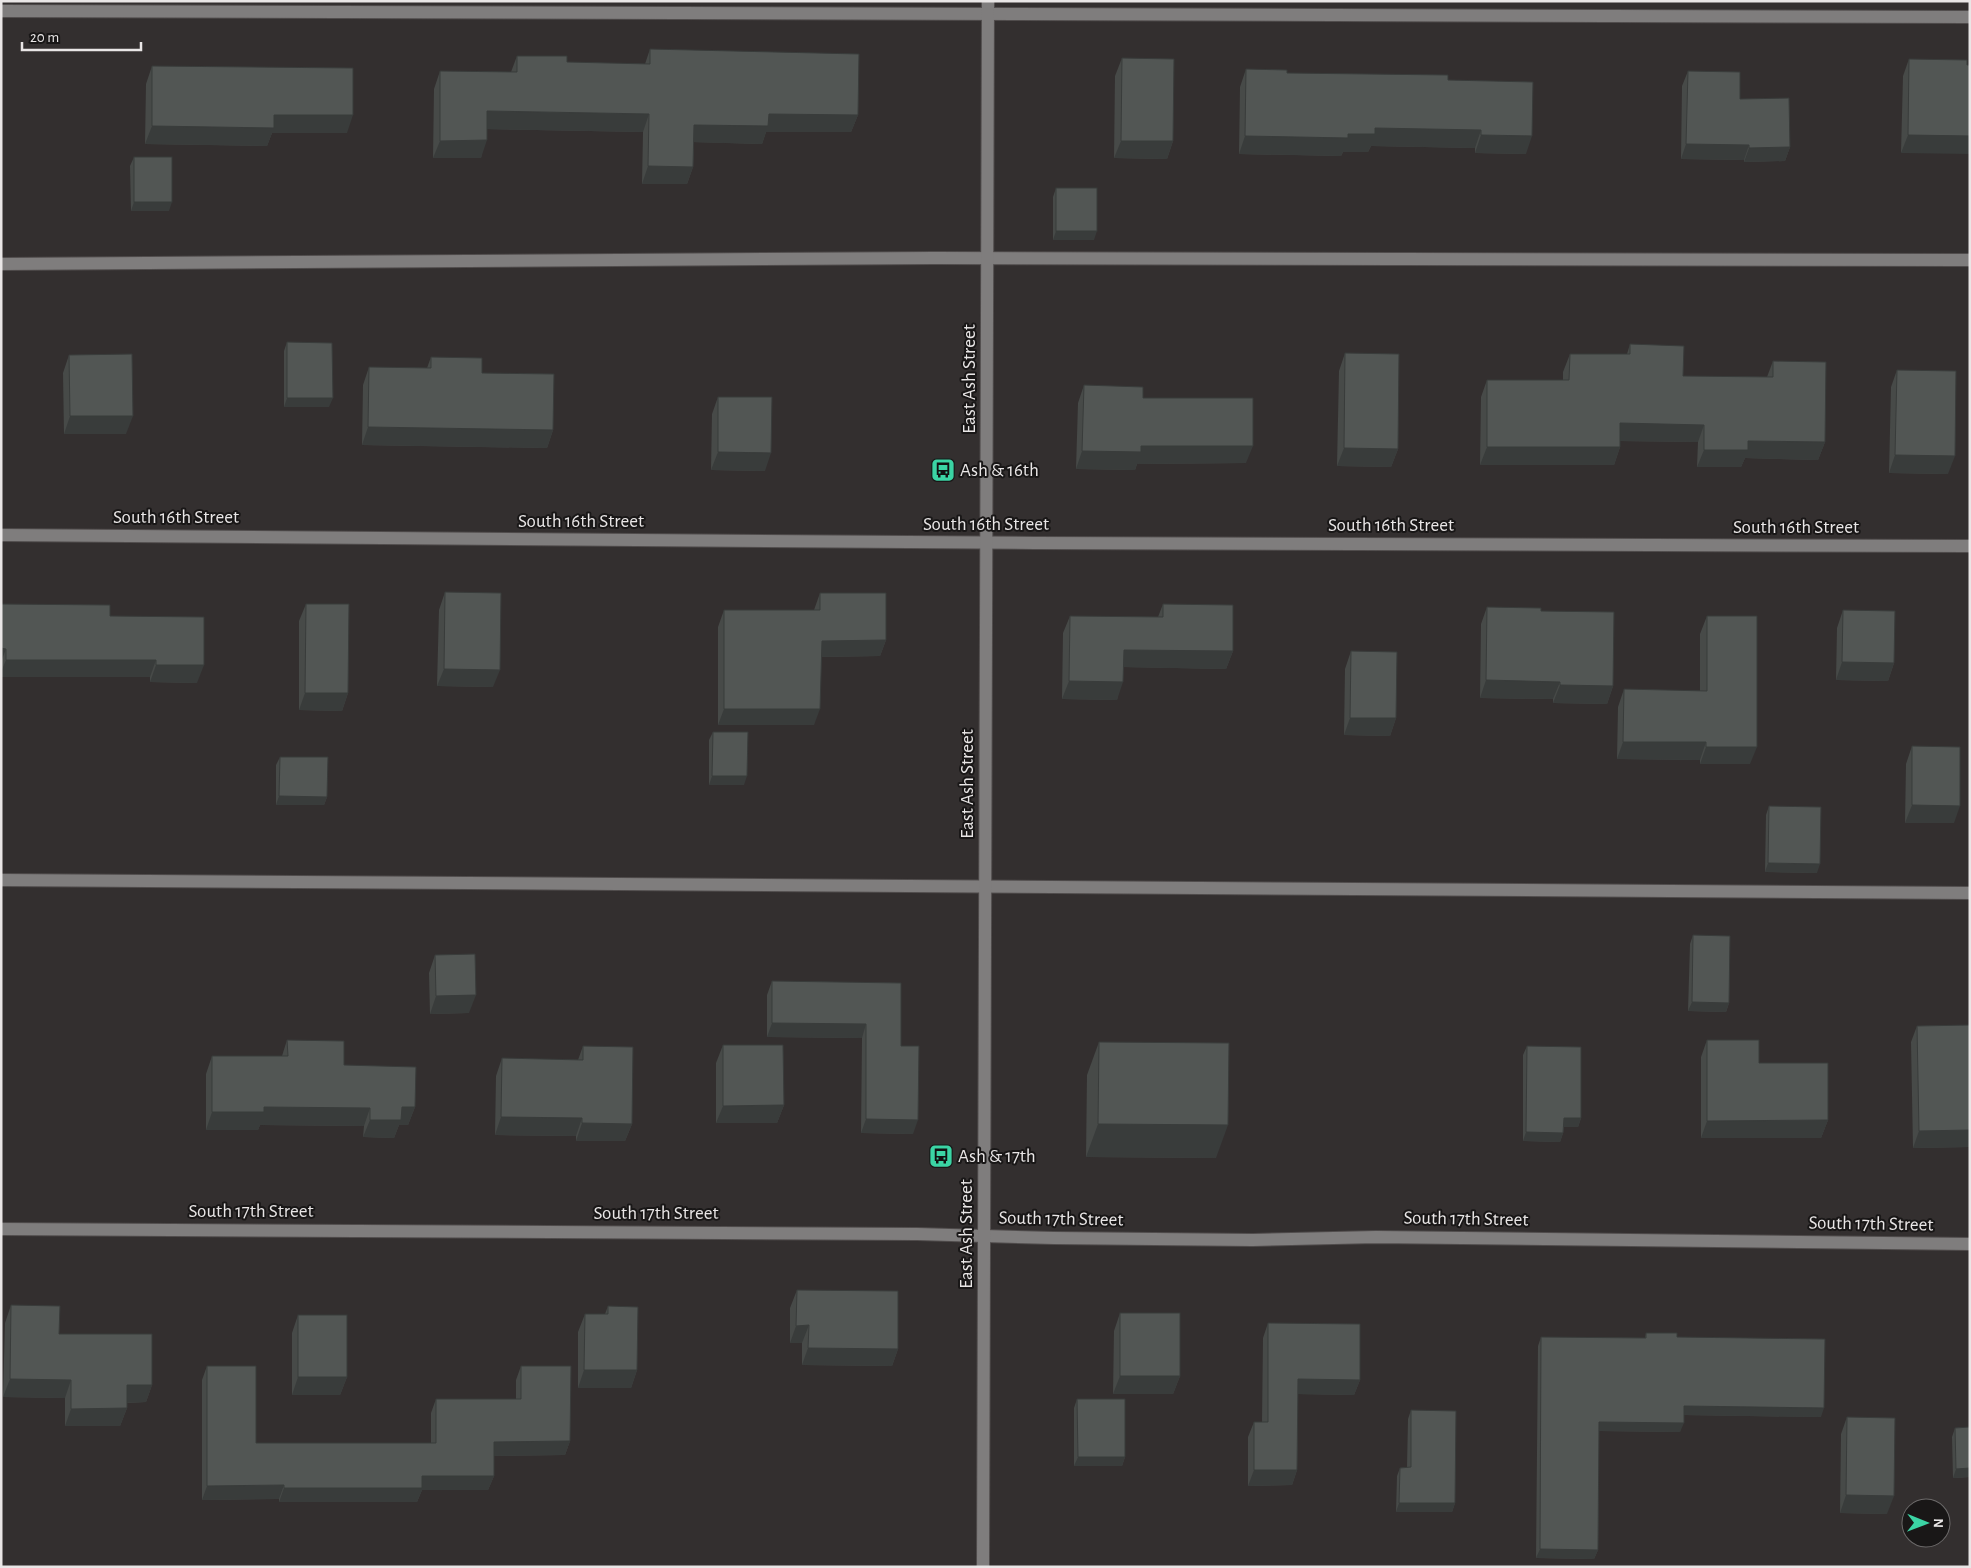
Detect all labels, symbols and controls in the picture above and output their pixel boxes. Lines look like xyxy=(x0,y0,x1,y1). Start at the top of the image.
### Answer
scale bar xyxy=(22,20,141,52)
text: 20 m xyxy=(30,30,59,45)
street label: East Ash Street xyxy=(960,324,979,434)
bus stop icon: Ash & 16th xyxy=(930,457,956,483)
place label: Ash & 16th xyxy=(960,461,1039,480)
street label: South 16th Street xyxy=(113,508,239,527)
street label: South 16th Street xyxy=(518,512,644,531)
street label: South 16th Street xyxy=(923,515,1049,534)
street label: South 16th Street xyxy=(1328,516,1454,535)
street label: South 16th Street xyxy=(1733,518,1859,537)
street label: East Ash Street xyxy=(958,729,977,839)
bus stop icon: Ash & 17th xyxy=(928,1143,954,1169)
place label: Ash & 17th xyxy=(958,1147,1036,1166)
street label: East Ash Street xyxy=(957,1179,976,1289)
street label: South 17th Street xyxy=(189,1202,313,1221)
street label: South 17th Street xyxy=(594,1204,718,1223)
street label: South 17th Street xyxy=(998,1208,1124,1230)
street label: South 17th Street xyxy=(1403,1208,1529,1230)
street label: South 17th Street xyxy=(1808,1213,1934,1235)
north arrow xyxy=(1901,1498,1951,1548)
text: N xyxy=(1931,1518,1945,1528)

